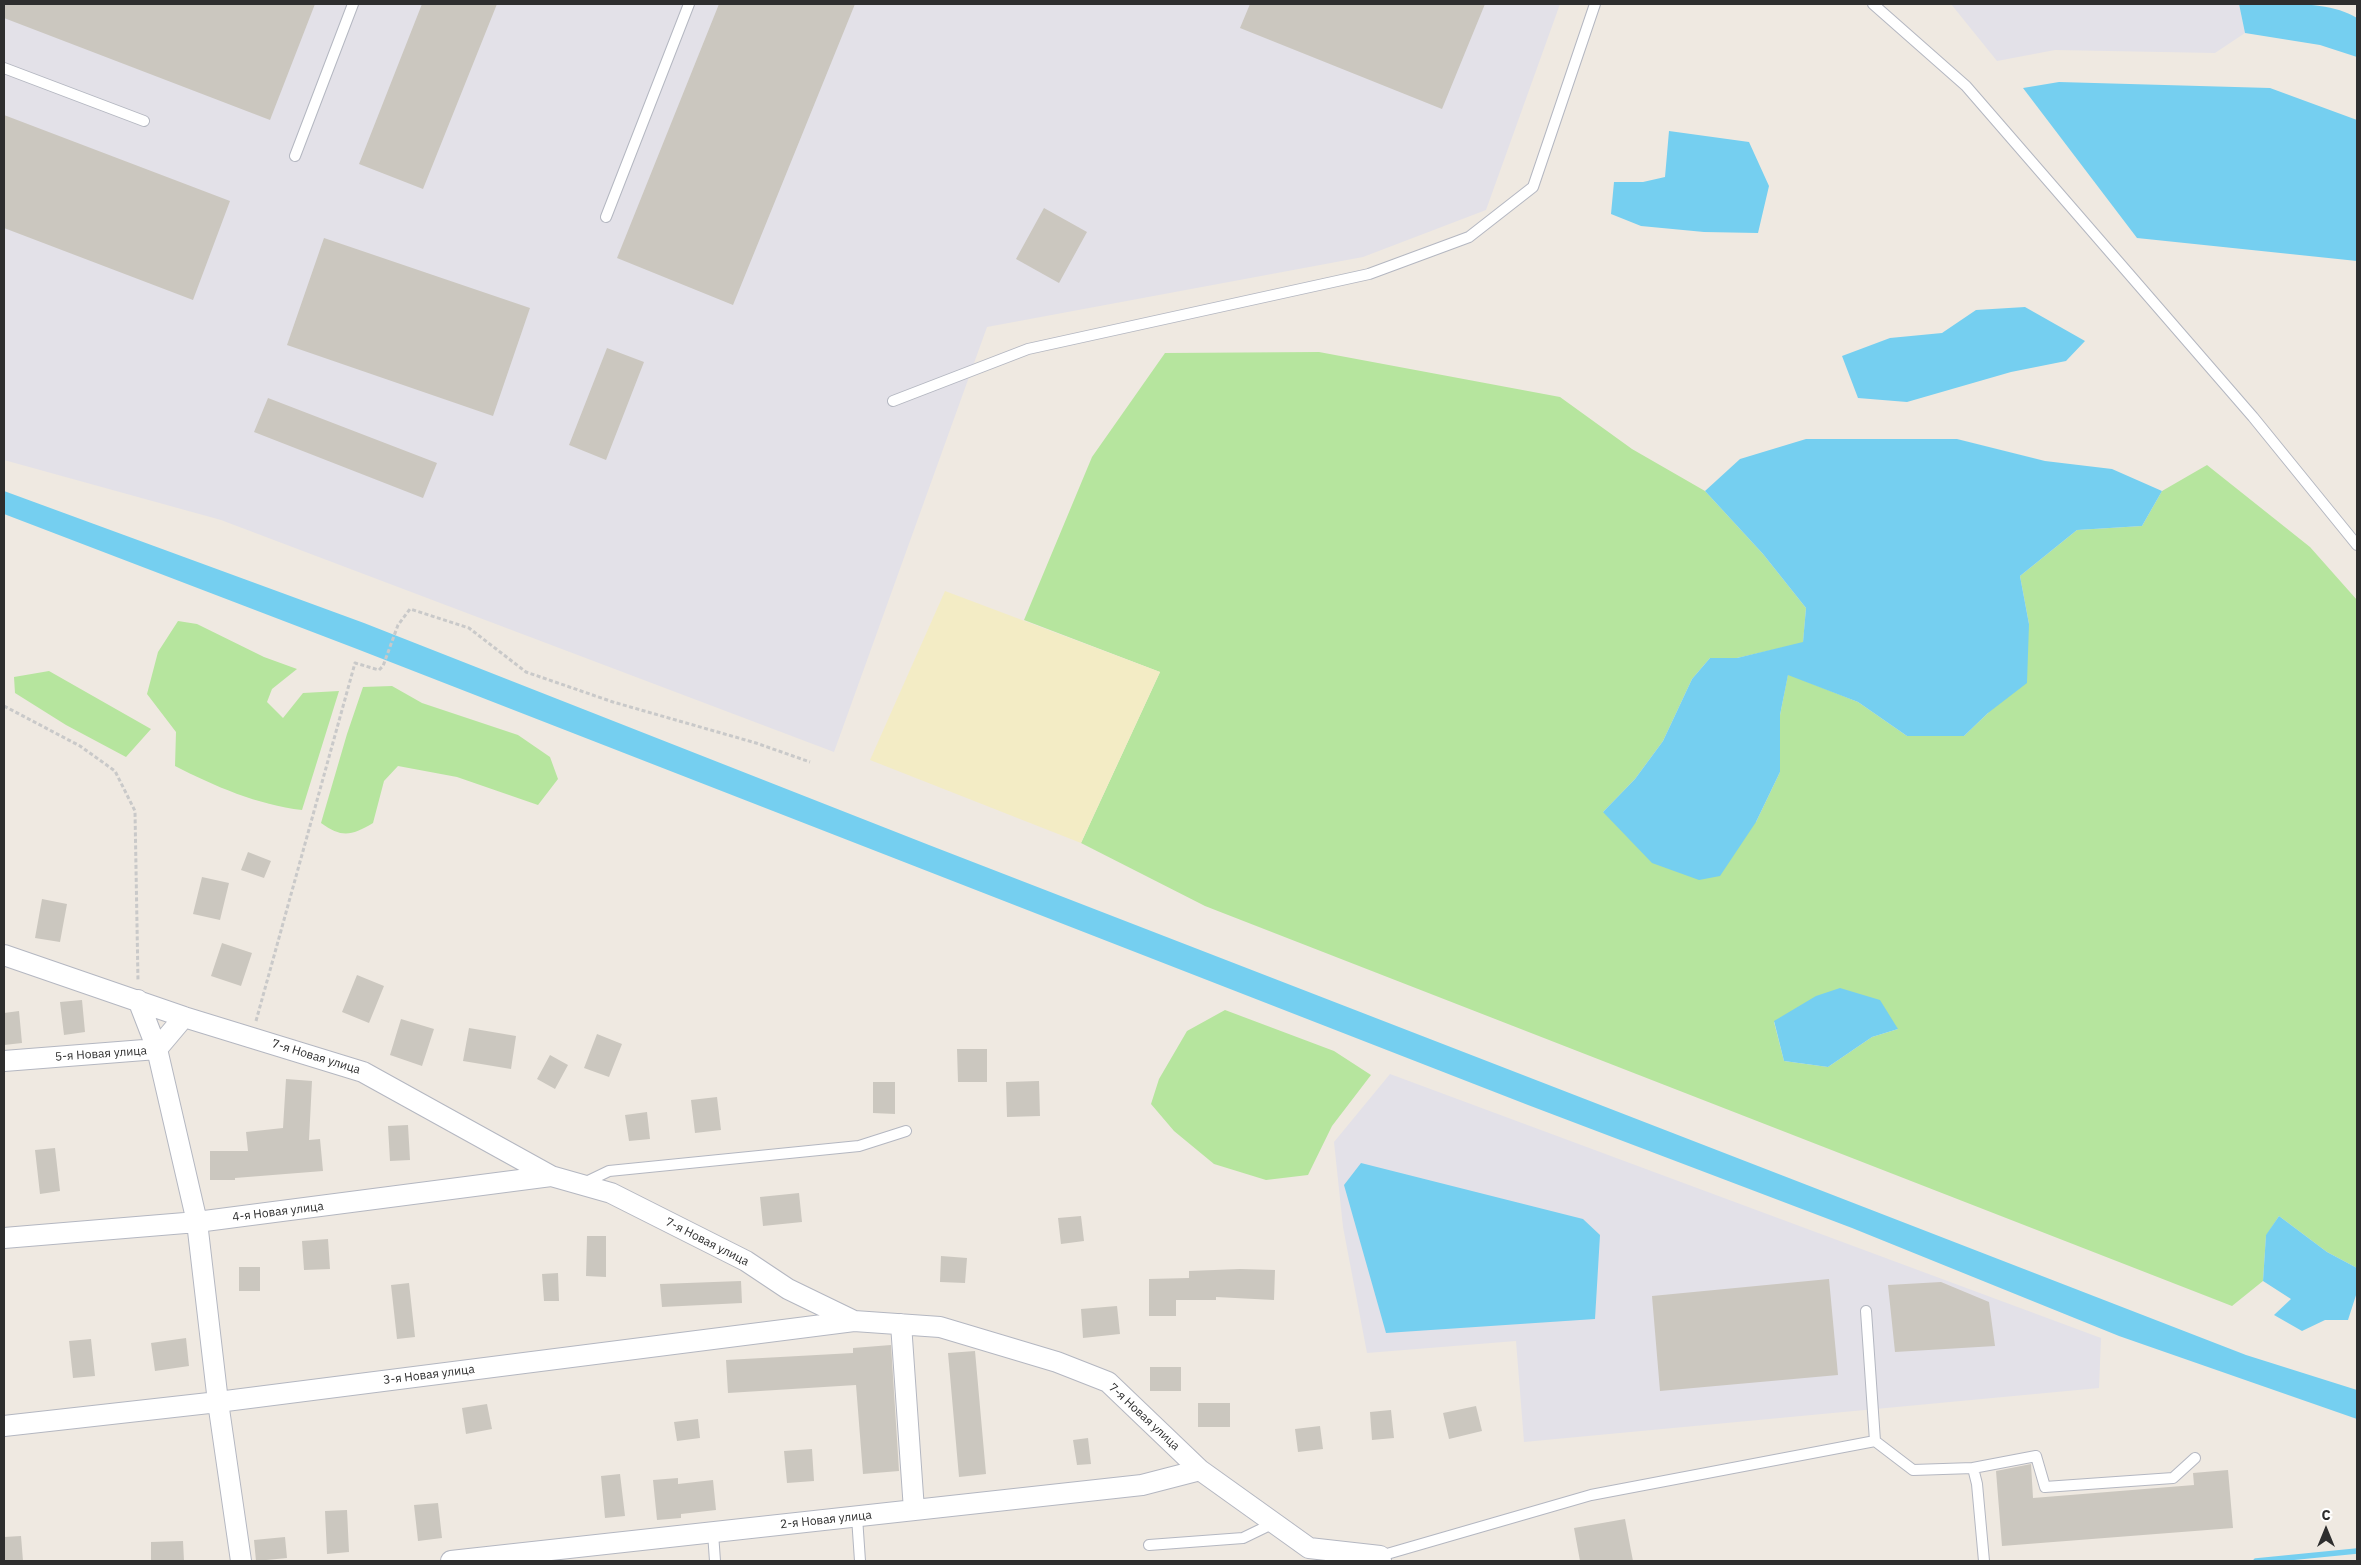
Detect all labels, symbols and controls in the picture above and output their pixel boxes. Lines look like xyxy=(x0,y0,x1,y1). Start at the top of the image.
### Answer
street label: 7-я Новая улица xyxy=(270,1037,362,1077)
street label: 5-я Новая улица xyxy=(55,1044,147,1064)
street label: 4-я Новая улица xyxy=(231,1199,325,1225)
street label: 7-я Новая улица xyxy=(663,1215,751,1269)
street label: 3-я Новая улица xyxy=(382,1362,476,1388)
street label: 7-я Новая улица xyxy=(1105,1380,1183,1454)
north arrow xyxy=(2301,1505,2351,1555)
text: С xyxy=(2321,1506,2331,1524)
street label: 2-я Новая улица xyxy=(780,1508,872,1532)

